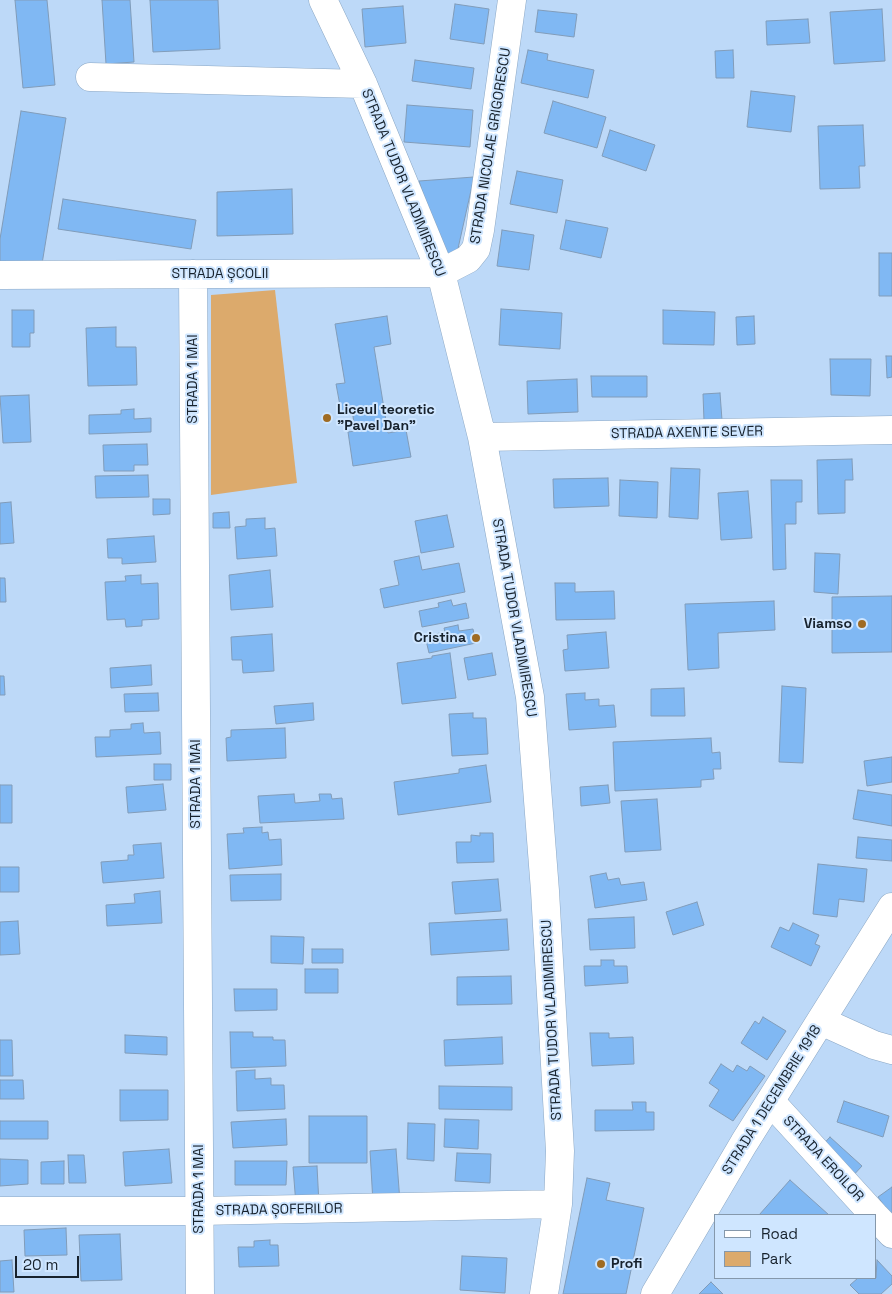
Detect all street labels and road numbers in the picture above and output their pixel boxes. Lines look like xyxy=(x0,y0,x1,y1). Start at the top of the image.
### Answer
street label: STRADA NICOLAE GRIGORESCU xyxy=(467,47,515,245)
street label: STRADA TUDOR VLADIMIRESCU xyxy=(358,87,448,279)
street label: STRADA ȘCOLII xyxy=(171,266,269,282)
street label: STRADA 1 MAI xyxy=(185,334,201,424)
street label: STRADA AXENTE SEVER xyxy=(611,423,763,443)
street label: STRADA TUDOR VLADIMIRESCU xyxy=(488,517,540,719)
street label: STRADA 1 MAI xyxy=(188,739,204,829)
street label: STRADA TUDOR VLADIMIRESCU xyxy=(538,919,566,1121)
street label: STRADA 1 DECEMBRIE 1918 xyxy=(719,1022,825,1178)
street label: STRADA EROILOR xyxy=(779,1113,867,1205)
street label: STRADA 1 MAI xyxy=(191,1144,207,1234)
street label: STRADA ȘOFERILOR xyxy=(215,1200,343,1220)

